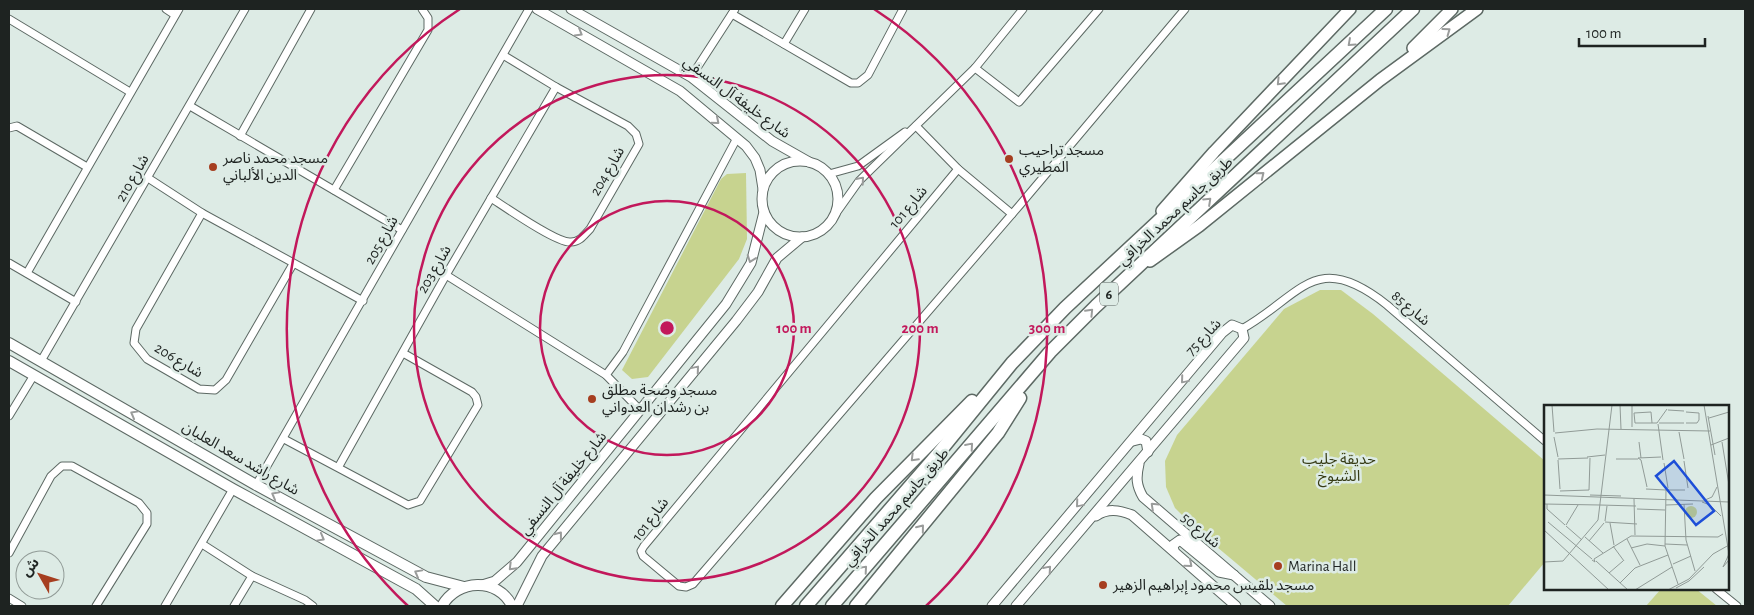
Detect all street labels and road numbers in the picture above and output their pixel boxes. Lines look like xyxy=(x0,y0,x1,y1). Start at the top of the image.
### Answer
street label: شارع خليفة آل النسفي xyxy=(678,53,794,144)
street label: شارع 204 xyxy=(588,144,631,200)
street label: شارع 210 xyxy=(113,152,155,206)
street label: طريق جاسم محمد الخرافي xyxy=(1115,154,1238,271)
street label: شارع 101 xyxy=(887,183,933,234)
street label: شارع 205 xyxy=(362,213,404,269)
street label: شارع 203 xyxy=(415,242,458,298)
road number: 6 xyxy=(1100,282,1118,306)
street label: شارع 85 xyxy=(1386,288,1433,332)
street label: شارع 75 xyxy=(1183,316,1227,361)
street label: شارع 206 xyxy=(150,340,206,384)
street label: شارع راشد سعد العلبان xyxy=(178,419,302,502)
street label: شارع خليفة آل النسفي xyxy=(517,428,613,540)
street label: طريق جاسم محمد الخرافي xyxy=(841,445,954,572)
street label: شارع 101 xyxy=(629,495,675,546)
street label: شارع 50 xyxy=(1176,510,1223,554)

